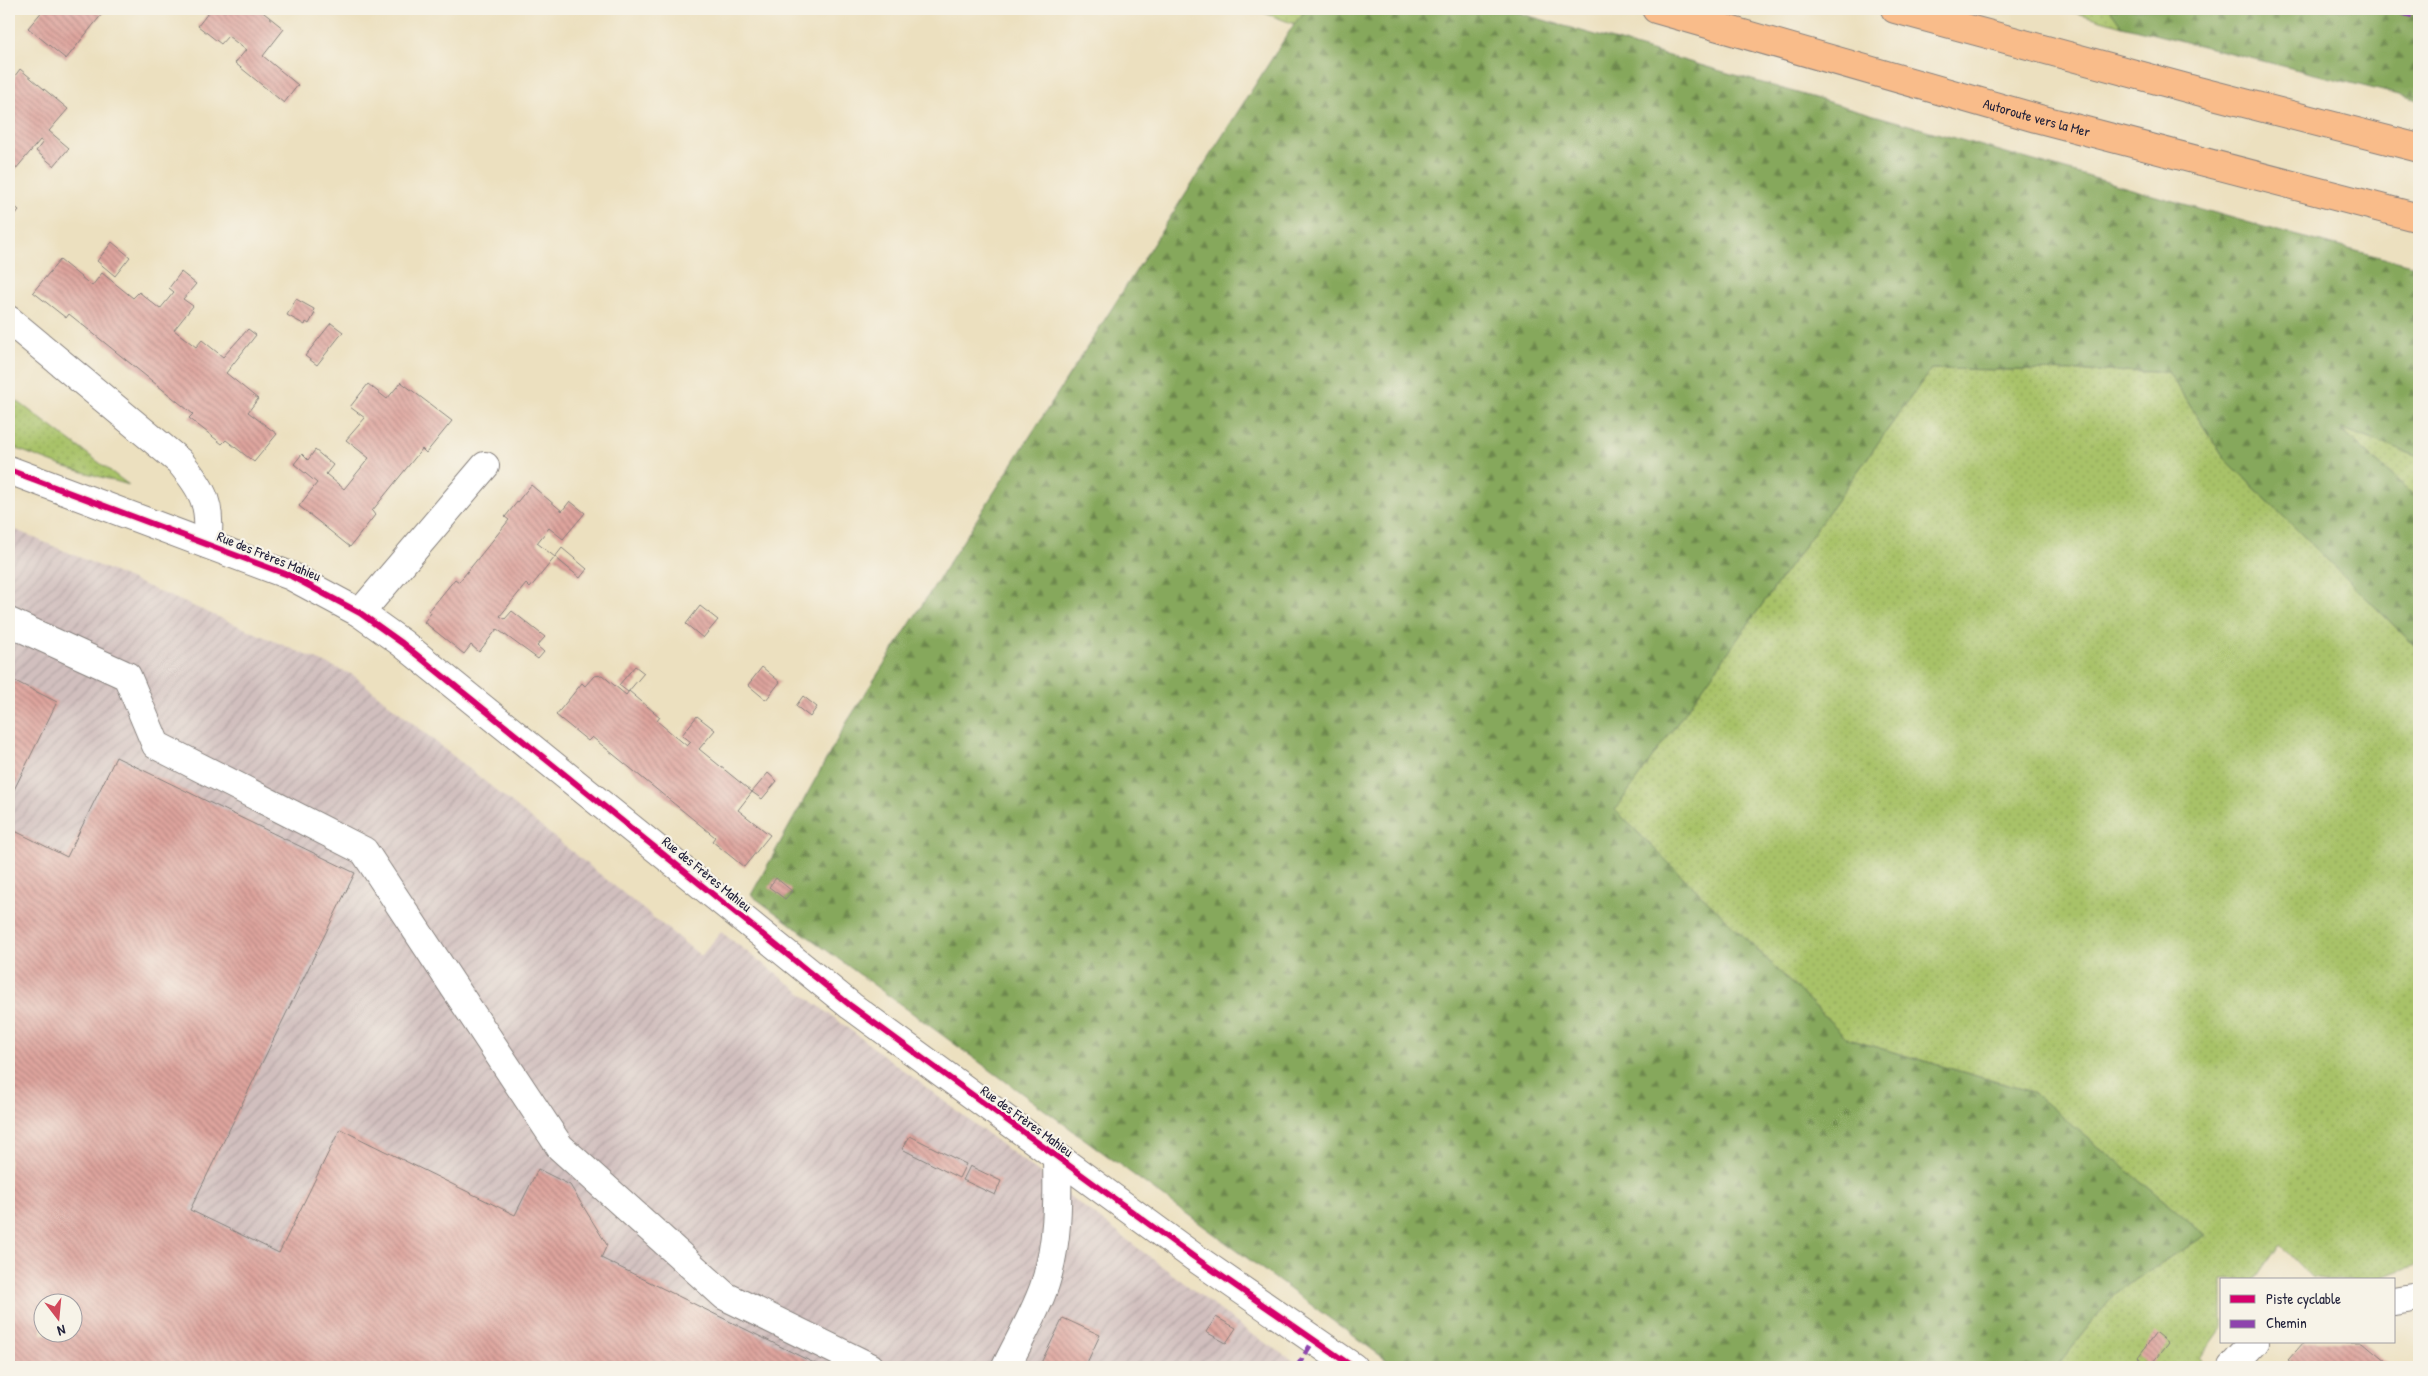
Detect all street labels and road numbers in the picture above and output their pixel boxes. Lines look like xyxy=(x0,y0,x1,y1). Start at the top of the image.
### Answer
street label: Autoroute vers la Mer xyxy=(1981,93,2093,141)
street label: Rue des Frères Mahieu xyxy=(215,526,324,585)
street label: Rue des Frères Mahieu xyxy=(659,832,756,916)
street label: Rue des Frères Mahieu xyxy=(977,1081,1078,1161)

